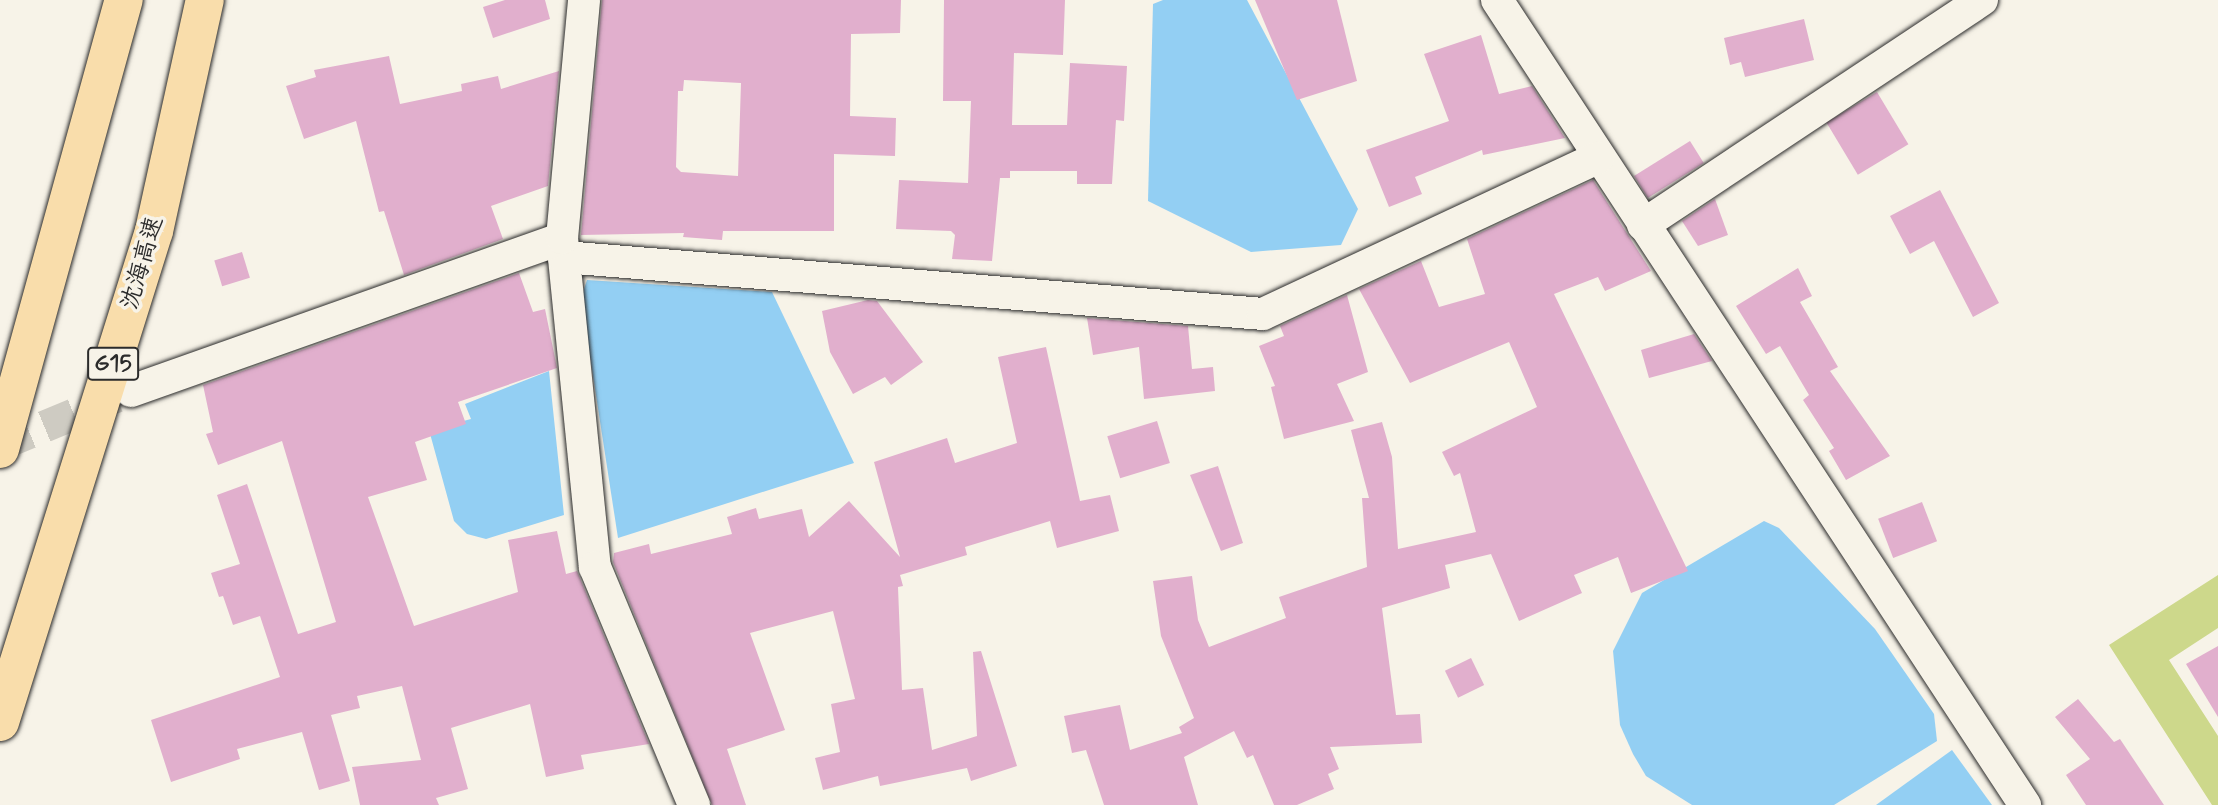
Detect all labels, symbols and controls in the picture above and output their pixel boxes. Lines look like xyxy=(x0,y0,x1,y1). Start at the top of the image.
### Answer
street label: 沈海高速 xyxy=(116,213,170,313)
road number: G15 xyxy=(87,344,139,384)

